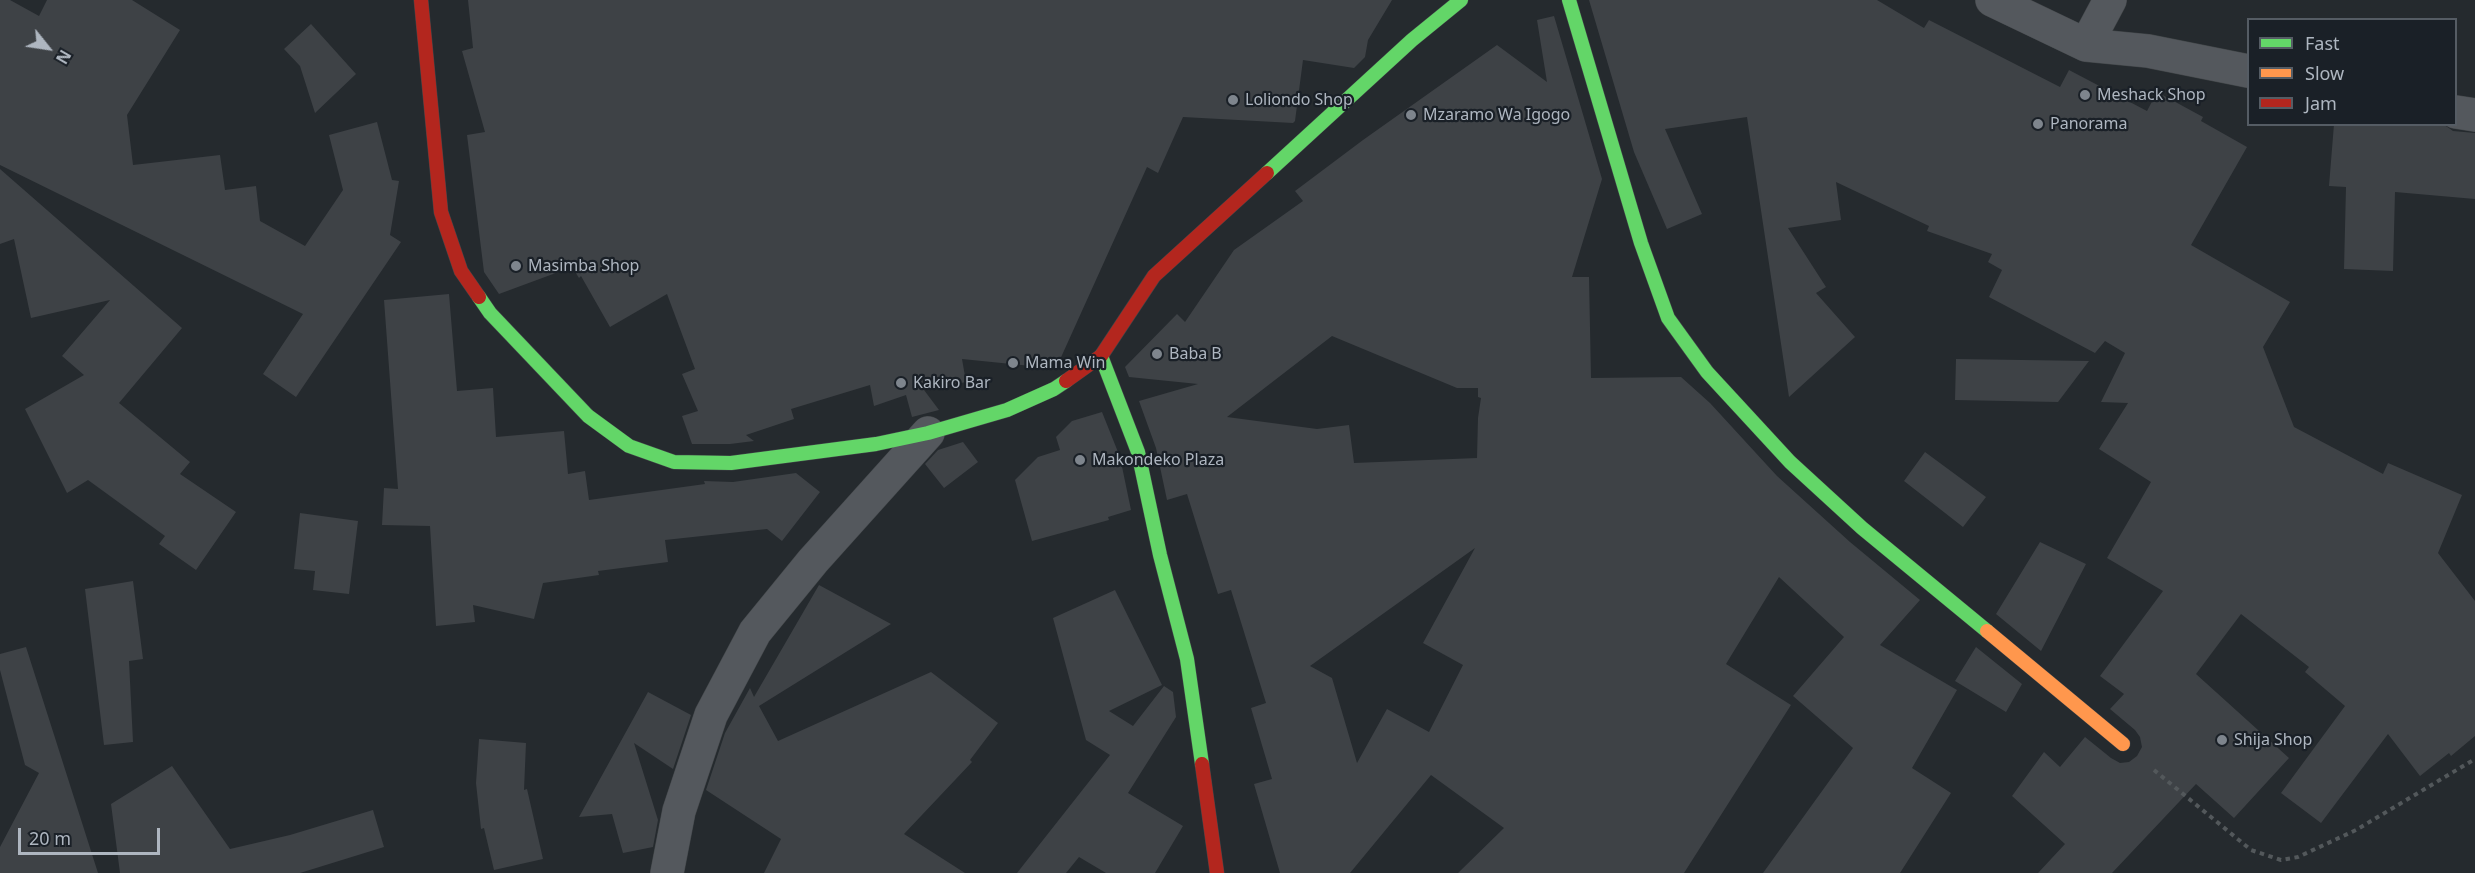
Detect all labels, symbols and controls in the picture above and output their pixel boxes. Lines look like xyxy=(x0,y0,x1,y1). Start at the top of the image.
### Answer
north arrow xyxy=(18,18,78,78)
legend xyxy=(2247,18,2457,126)
text: Fast xyxy=(2305,31,2340,55)
text: N xyxy=(51,46,76,68)
text: Slow xyxy=(2305,61,2344,85)
place label: Meshack Shop xyxy=(2097,85,2206,105)
marker: Meshack Shop xyxy=(2078,88,2092,102)
place label: Loliondo Shop xyxy=(1245,90,1353,110)
text: Jam xyxy=(2305,91,2337,115)
marker: Loliondo Shop xyxy=(1226,93,1240,107)
place label: Mzaramo Wa Igogo xyxy=(1423,105,1570,125)
marker: Mzaramo Wa Igogo xyxy=(1404,108,1418,122)
place label: Panorama xyxy=(2050,114,2127,134)
marker: Panorama xyxy=(2031,117,2045,131)
place label: Masimba Shop xyxy=(528,256,639,276)
marker: Masimba Shop xyxy=(509,259,523,273)
place label: Baba B xyxy=(1169,344,1222,364)
marker: Baba B xyxy=(1150,347,1164,361)
place label: Mama Win xyxy=(1025,353,1105,373)
marker: Mama Win xyxy=(1006,356,1020,370)
place label: Kakiro Bar xyxy=(913,373,991,393)
marker: Kakiro Bar xyxy=(894,376,908,390)
place label: Makondeko Plaza xyxy=(1092,450,1224,470)
marker: Makondeko Plaza xyxy=(1073,453,1087,467)
place label: Shija Shop xyxy=(2234,730,2312,750)
marker: Shija Shop xyxy=(2215,733,2229,747)
scale bar xyxy=(21,816,164,854)
text: 20 m xyxy=(29,826,71,850)

